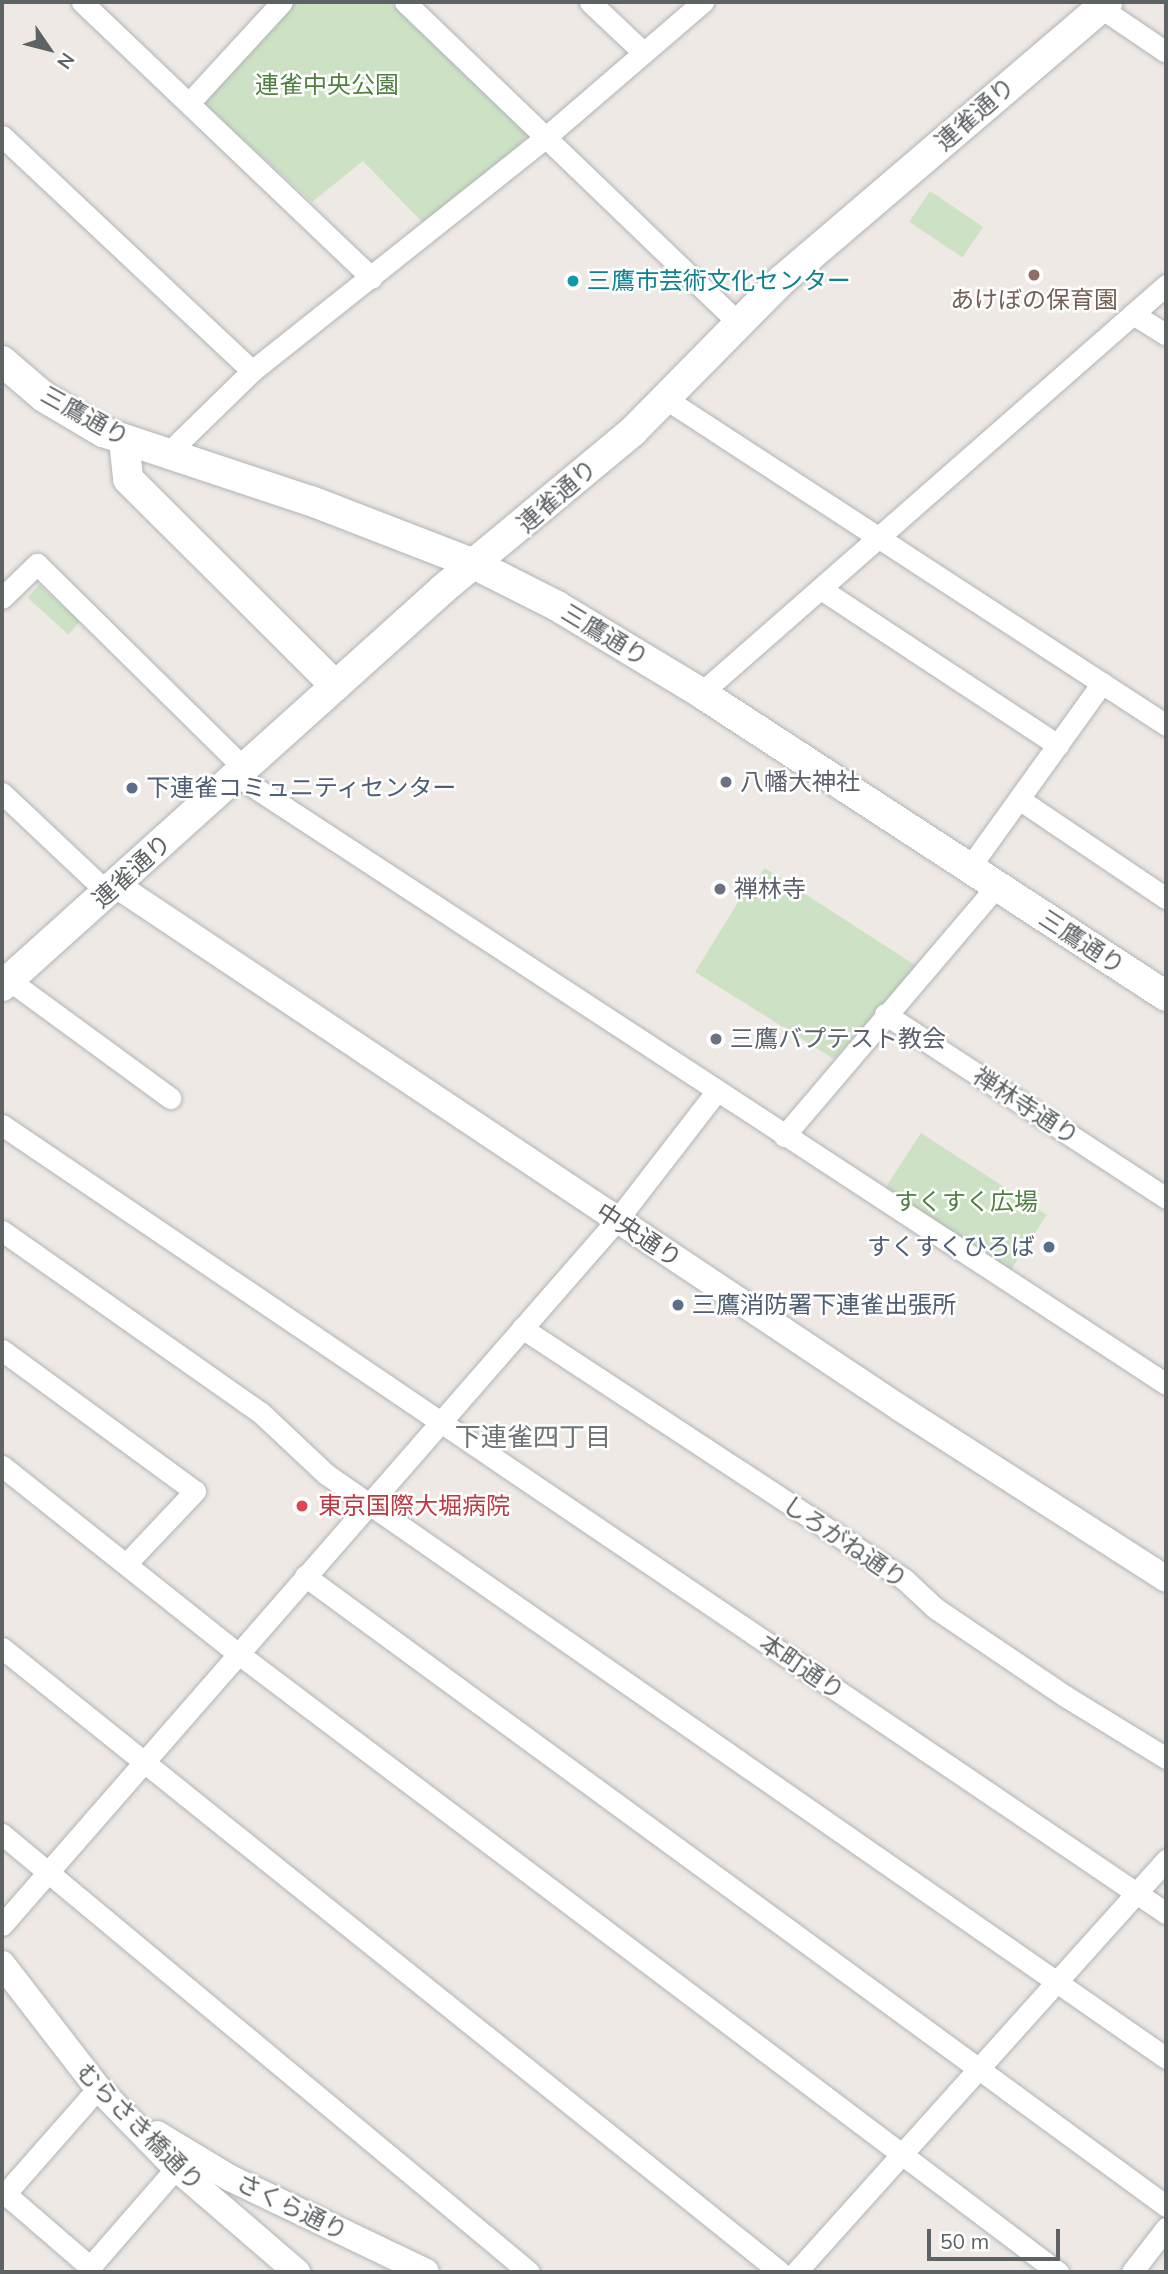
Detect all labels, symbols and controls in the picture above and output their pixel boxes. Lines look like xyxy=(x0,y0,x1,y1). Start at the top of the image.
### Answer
north arrow xyxy=(14,14,84,84)
text: N xyxy=(52,48,80,74)
park label: 連雀中央公園 xyxy=(255,71,399,99)
street label: 連雀通り xyxy=(929,72,1021,156)
place label: 三鷹市芸術文化センター xyxy=(587,267,851,295)
marker: あけぼの保育園 xyxy=(1026,267,1042,283)
marker: 三鷹市芸術文化センター xyxy=(565,273,581,289)
place label: あけぼの保育園 xyxy=(950,286,1118,314)
street label: 三鷹通り xyxy=(36,380,134,452)
street label: 連雀通り xyxy=(511,454,603,538)
street label: 三鷹通り xyxy=(556,598,654,672)
place label: 八幡大神社 xyxy=(740,768,860,796)
place label: 下連雀コミュニティセンター xyxy=(146,774,458,802)
marker: 八幡大神社 xyxy=(718,774,734,790)
marker: 下連雀コミュニティセンター xyxy=(124,780,140,796)
street label: 連雀通り xyxy=(87,828,177,914)
place label: 禅林寺 xyxy=(734,875,806,903)
marker: 禅林寺 xyxy=(712,881,728,897)
street label: 三鷹通り xyxy=(1034,904,1130,980)
place label: 三鷹バプテスト教会 xyxy=(730,1025,946,1053)
marker: 三鷹バプテスト教会 xyxy=(708,1031,724,1047)
street label: 禅林寺通り xyxy=(968,1061,1084,1151)
park label: すくすく広場 xyxy=(894,1188,1038,1216)
street label: 中央通り xyxy=(591,1197,687,1273)
place label: すくすくひろば xyxy=(867,1233,1035,1261)
marker: すくすくひろば xyxy=(1041,1239,1057,1255)
place label: 三鷹消防署下連雀出張所 xyxy=(692,1291,956,1319)
marker: 三鷹消防署下連雀出張所 xyxy=(670,1297,686,1313)
district label: 下連雀四丁目 xyxy=(455,1421,611,1453)
street label: しろがね通り xyxy=(777,1490,913,1594)
place label: 東京国際大堀病院 xyxy=(318,1492,510,1520)
marker: 東京国際大堀病院 xyxy=(292,1496,312,1516)
street label: 本町通り xyxy=(754,1628,850,1706)
street label: むらさき橋通り xyxy=(70,2057,210,2197)
street label: さくら通り xyxy=(232,2168,352,2246)
scale bar xyxy=(930,2214,1063,2258)
text: 50 m xyxy=(940,2228,989,2254)

